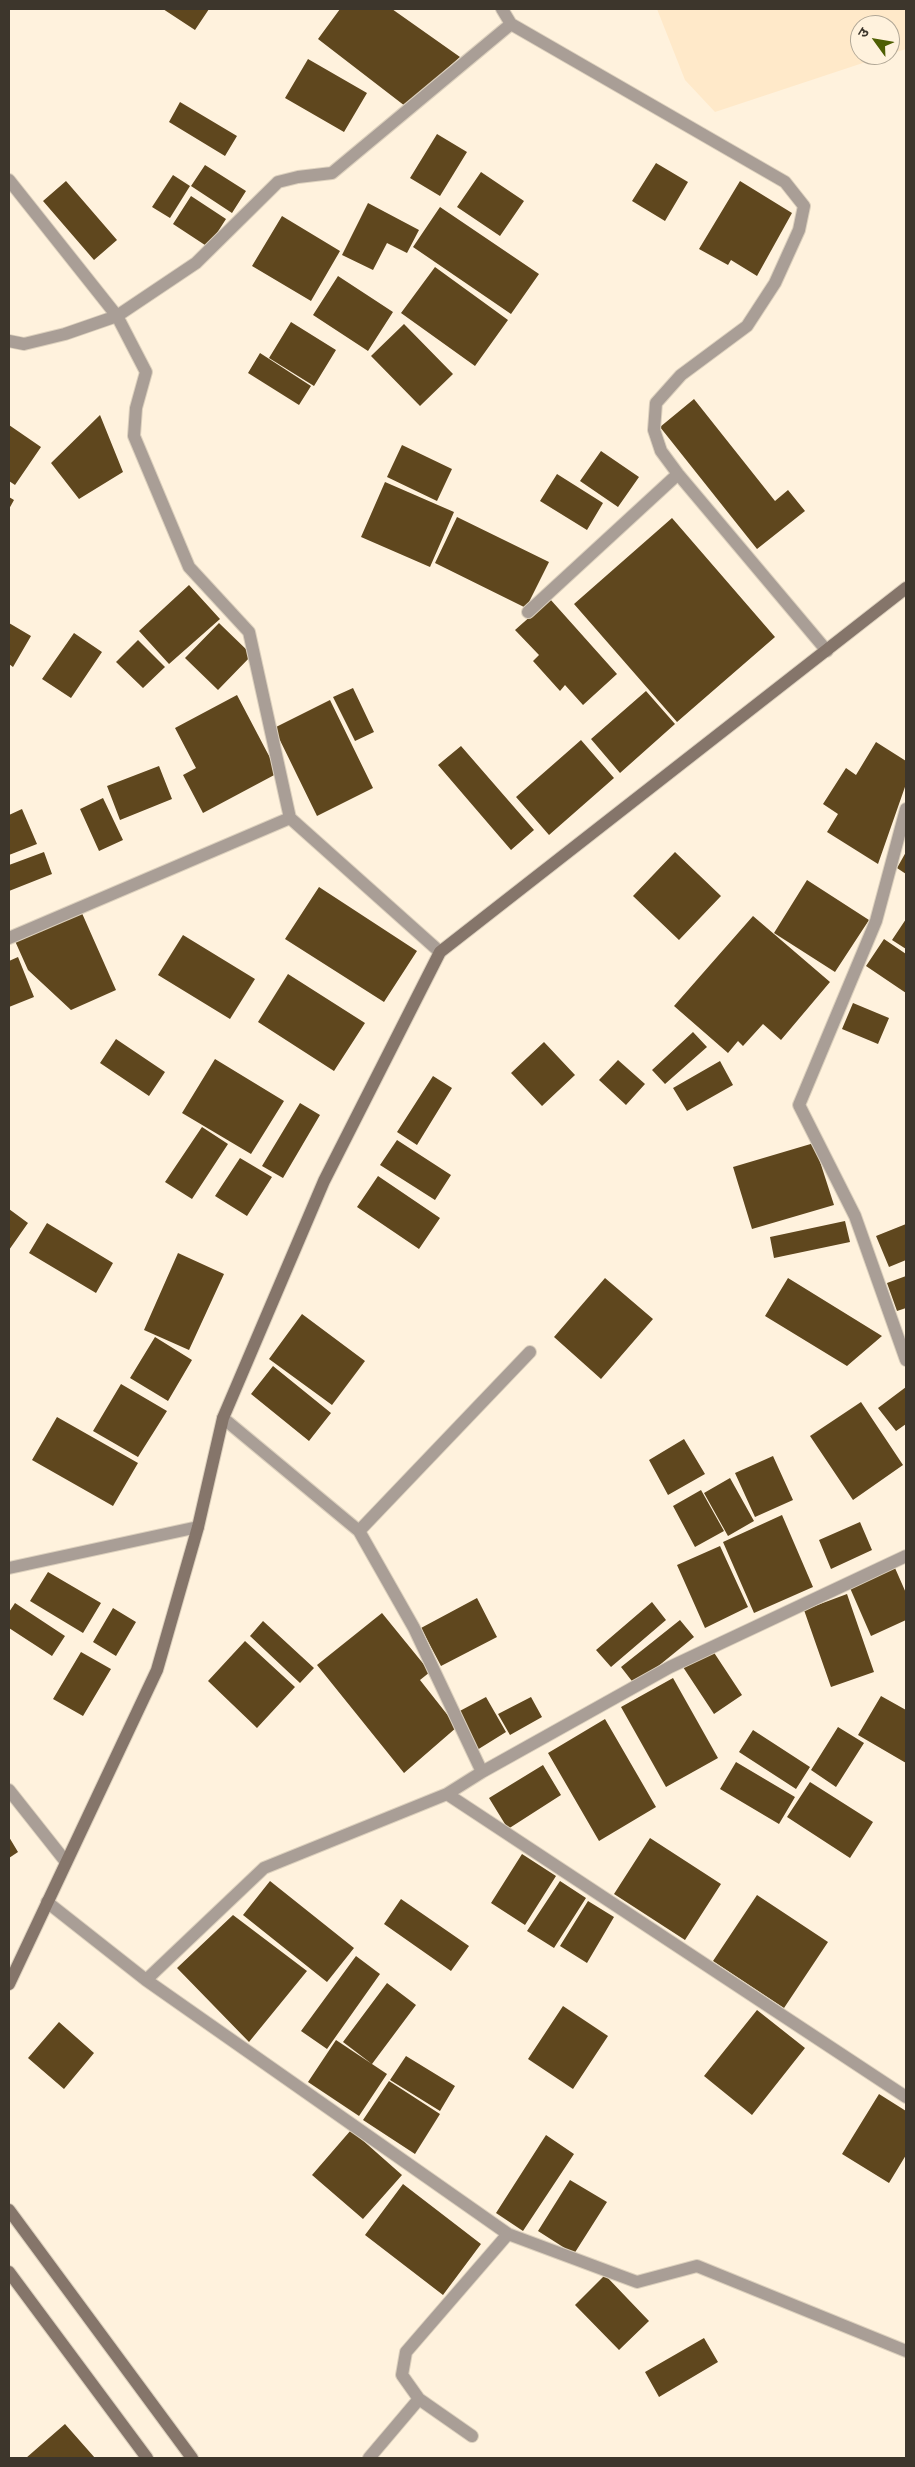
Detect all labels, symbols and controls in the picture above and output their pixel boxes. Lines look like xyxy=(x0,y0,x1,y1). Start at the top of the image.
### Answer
north arrow xyxy=(850,15,900,65)
text: उ xyxy=(853,24,872,40)

